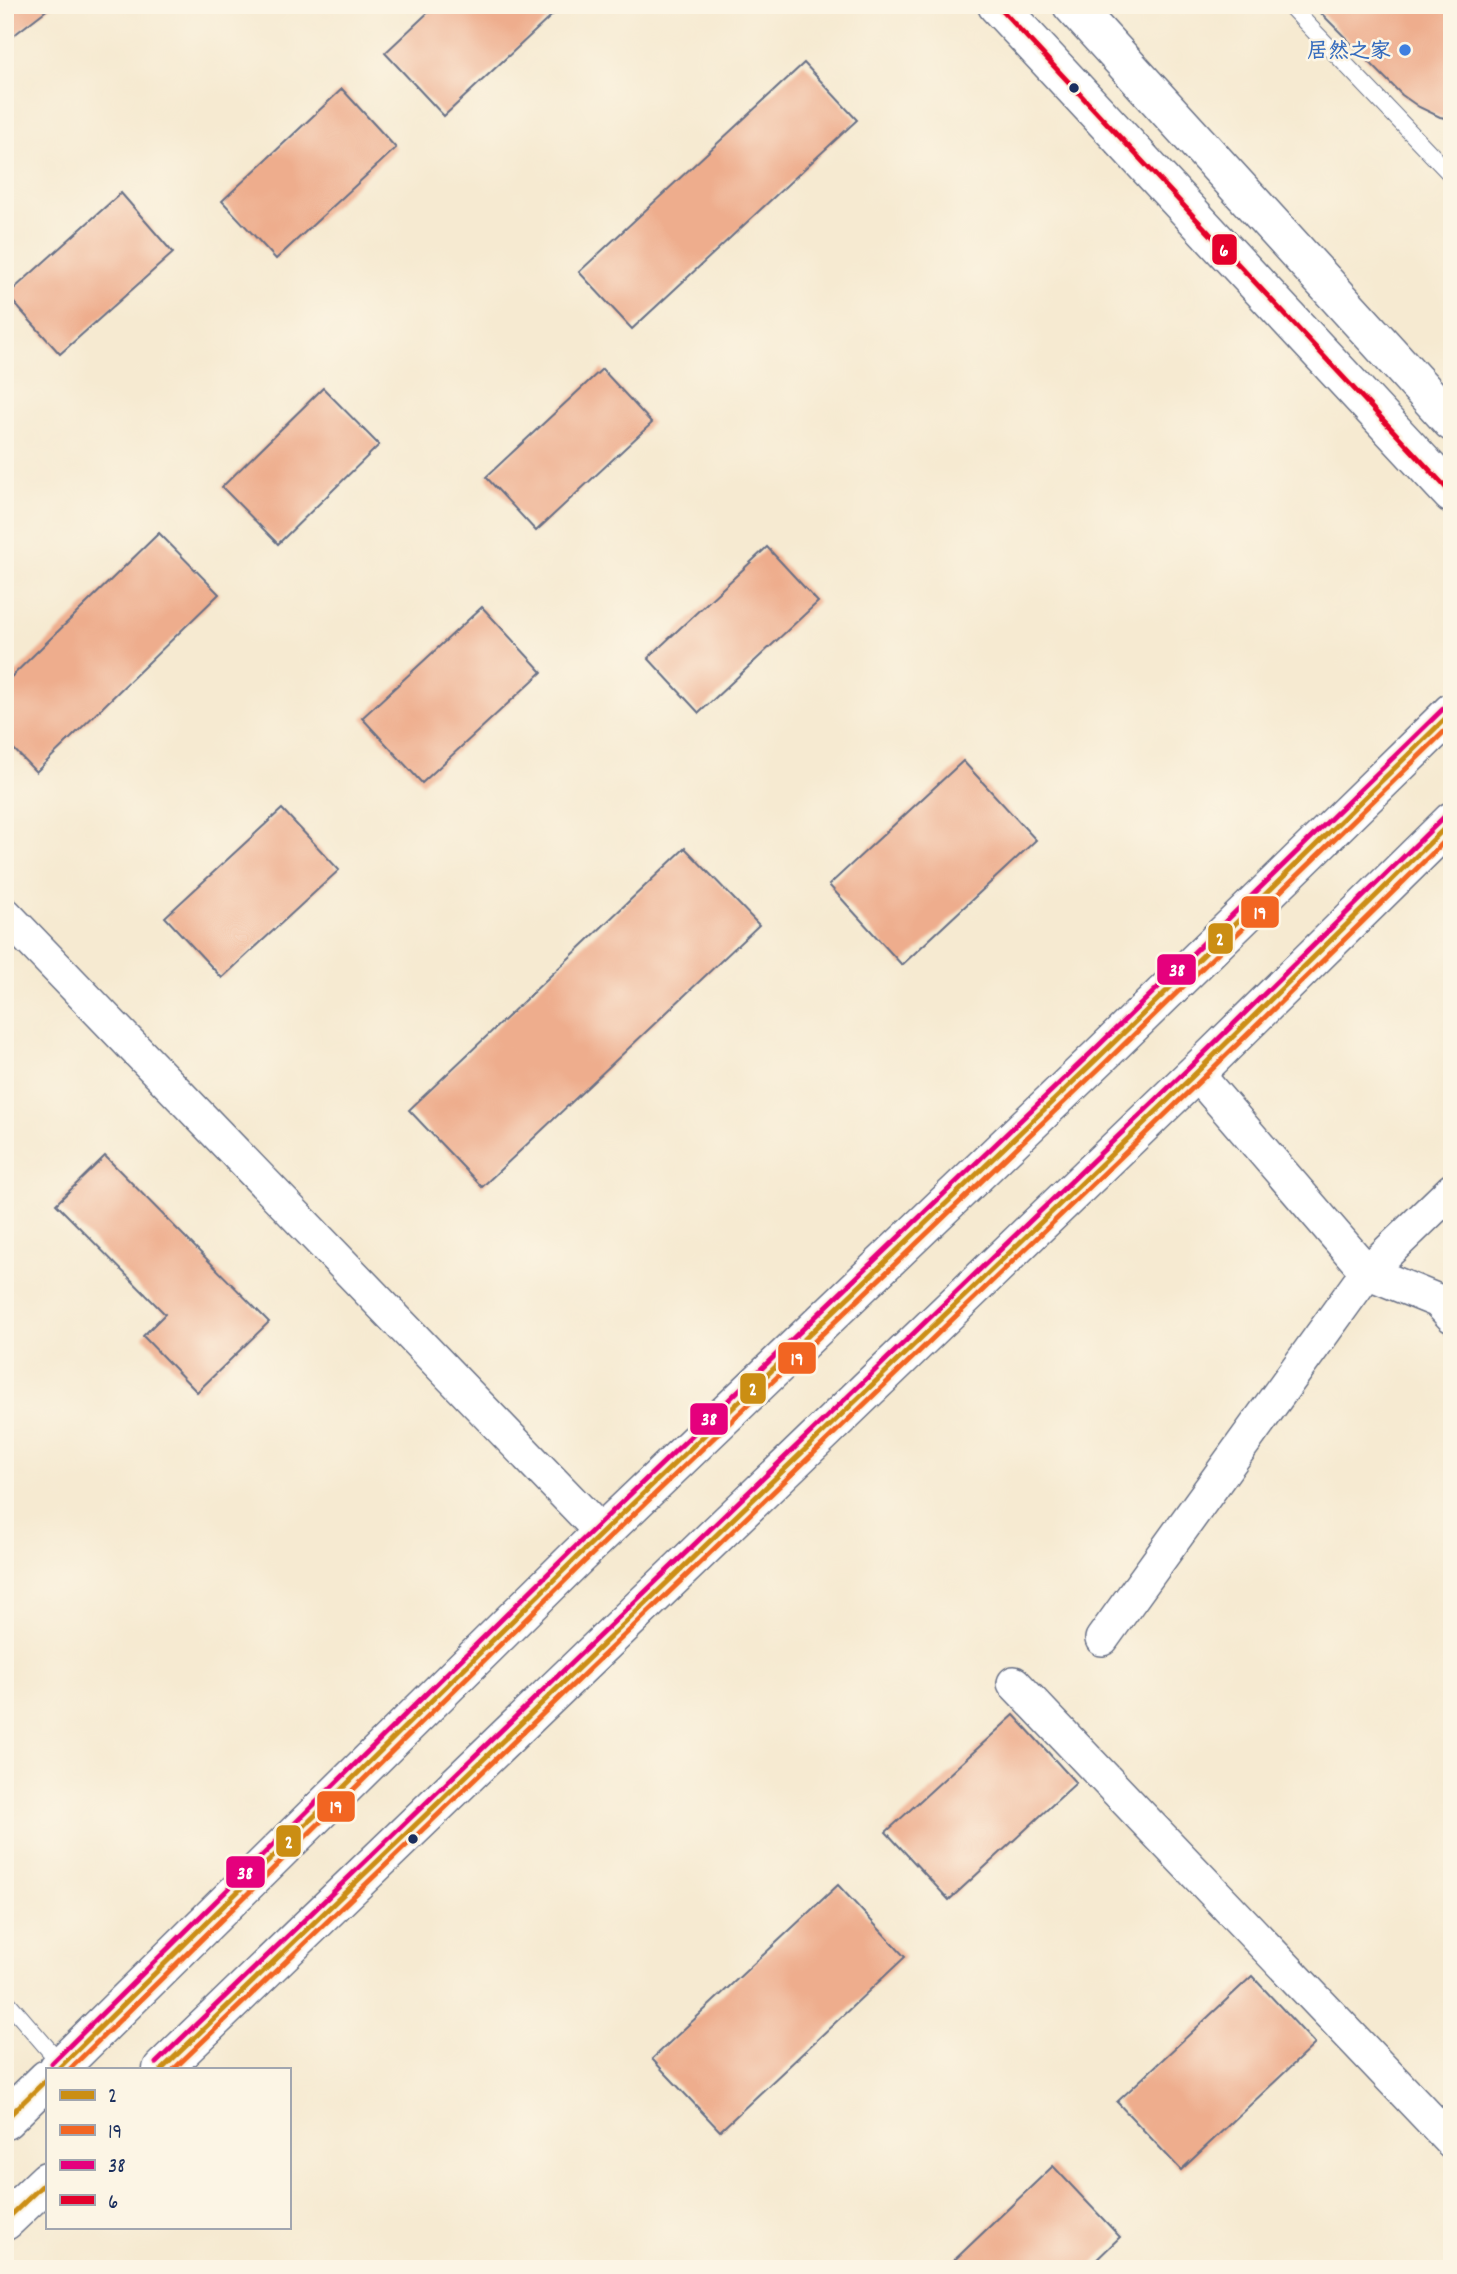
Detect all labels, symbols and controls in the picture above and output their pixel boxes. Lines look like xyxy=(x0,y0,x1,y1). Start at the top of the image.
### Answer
place label: 居然之家 xyxy=(1307,38,1391,68)
marker: 居然之家 xyxy=(1397,42,1413,58)
unlabelled marker xyxy=(1067,81,1081,95)
line badge: 6 xyxy=(1211,233,1238,266)
text: 6 xyxy=(1219,239,1229,266)
line badge: 19 xyxy=(1240,895,1280,929)
text: 19 xyxy=(1254,902,1266,929)
line badge: 2 xyxy=(1207,922,1234,955)
text: 2 xyxy=(1216,928,1224,955)
line badge: 38 xyxy=(1156,953,1197,986)
text: 38 xyxy=(1169,959,1185,986)
line badge: 19 xyxy=(777,1341,817,1375)
text: 19 xyxy=(791,1348,803,1375)
line badge: 2 xyxy=(739,1372,767,1405)
text: 2 xyxy=(749,1378,757,1405)
line badge: 38 xyxy=(689,1402,729,1436)
text: 38 xyxy=(701,1408,717,1435)
line badge: 19 xyxy=(316,1790,356,1823)
text: 19 xyxy=(330,1796,342,1823)
line badge: 2 xyxy=(275,1824,302,1858)
text: 2 xyxy=(285,1831,293,1858)
unlabelled marker xyxy=(406,1832,420,1846)
line badge: 38 xyxy=(225,1855,266,1889)
text: 38 xyxy=(237,1862,253,1889)
legend xyxy=(46,2068,290,2228)
text: 2 xyxy=(108,2083,117,2113)
text: 19 xyxy=(108,2119,122,2149)
text: 38 xyxy=(108,2153,126,2183)
text: 6 xyxy=(108,2189,118,2219)

